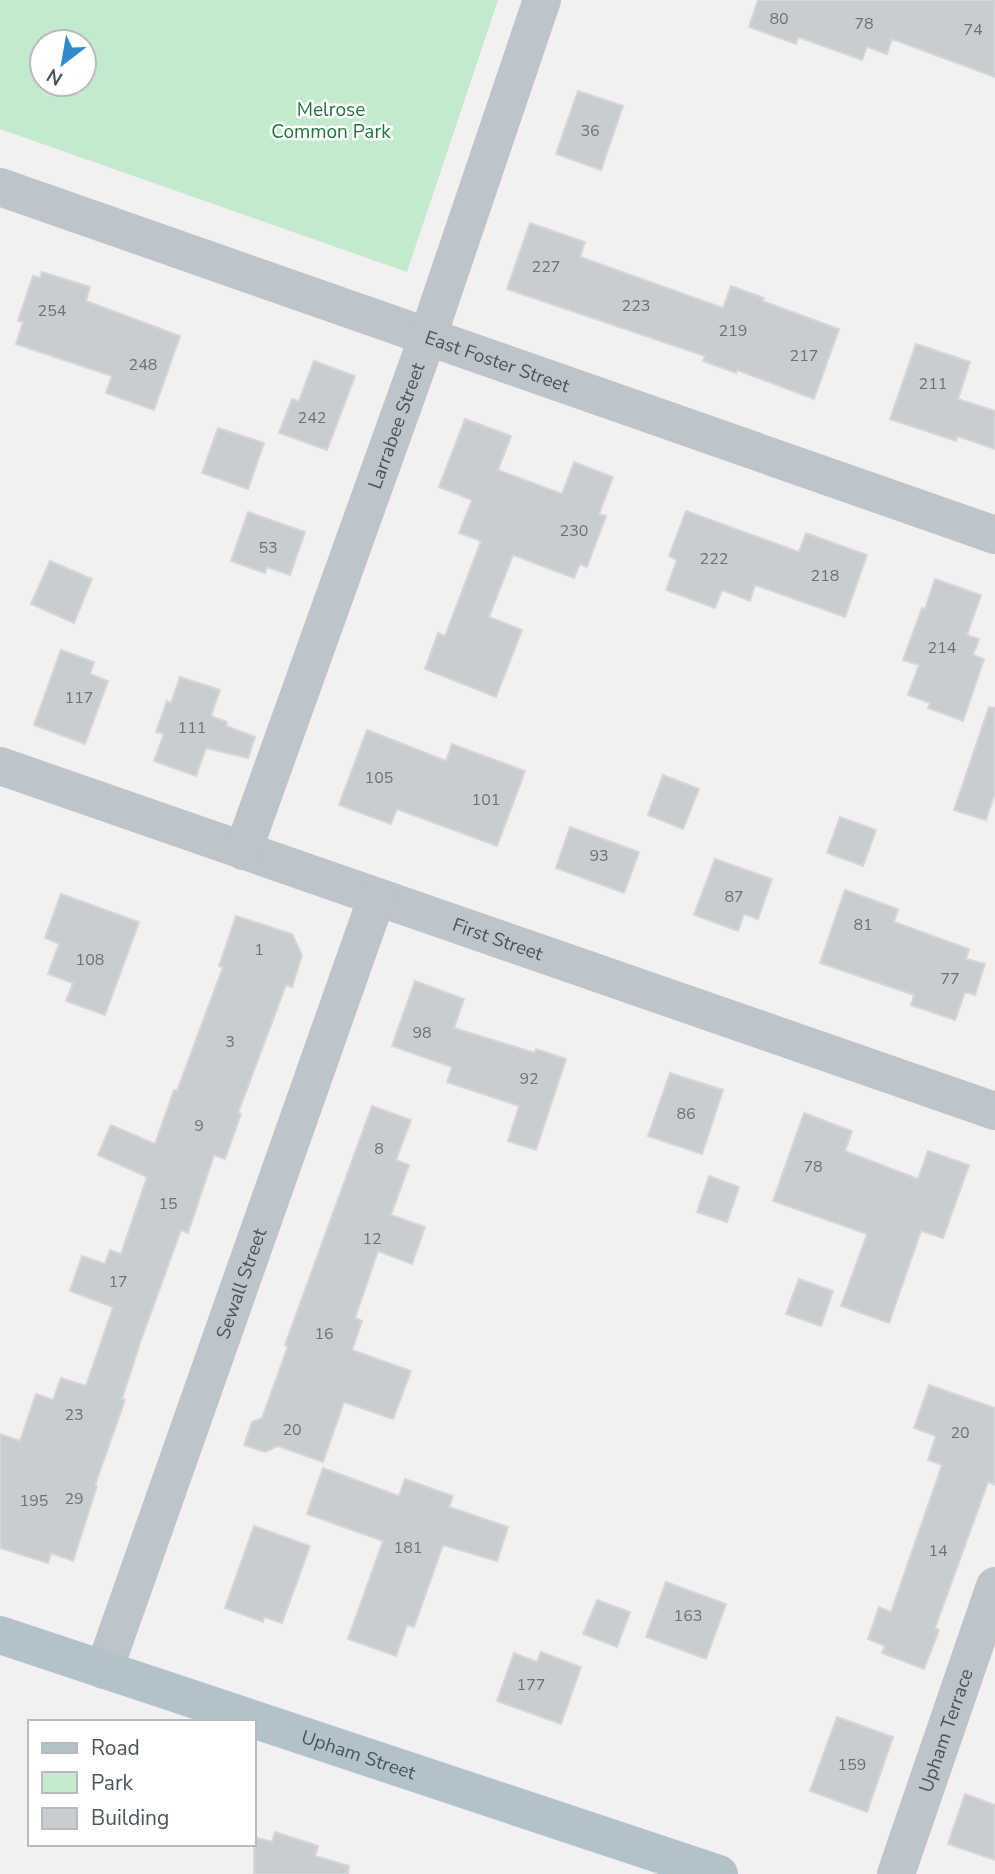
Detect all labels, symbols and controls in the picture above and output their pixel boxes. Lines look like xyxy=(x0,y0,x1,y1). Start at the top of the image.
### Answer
house number: 80 xyxy=(769,8,789,30)
house number: 78 xyxy=(854,13,874,35)
house number: 74 xyxy=(963,19,983,41)
north arrow xyxy=(28,28,98,98)
text: N xyxy=(42,62,68,92)
park label: Melrose Common Park xyxy=(271,97,391,145)
house number: 36 xyxy=(580,120,600,142)
house number: 227 xyxy=(532,256,560,278)
house number: 223 xyxy=(622,295,650,317)
house number: 254 xyxy=(38,300,67,322)
house number: 219 xyxy=(719,320,747,342)
street label: East Foster Street xyxy=(421,325,573,399)
house number: 217 xyxy=(790,345,818,367)
house number: 248 xyxy=(129,354,157,376)
street label: Larrabee Street xyxy=(362,359,431,492)
house number: 211 xyxy=(919,373,947,395)
house number: 242 xyxy=(298,407,326,429)
house number: 230 xyxy=(560,520,588,542)
house number: 53 xyxy=(258,537,278,559)
house number: 222 xyxy=(700,548,728,570)
house number: 218 xyxy=(811,565,839,587)
house number: 214 xyxy=(928,637,957,659)
house number: 117 xyxy=(65,687,93,709)
house number: 111 xyxy=(178,717,206,739)
house number: 105 xyxy=(365,767,393,789)
house number: 101 xyxy=(472,789,500,811)
house number: 93 xyxy=(589,845,609,867)
house number: 87 xyxy=(724,886,744,908)
street label: First Street xyxy=(449,912,547,967)
house number: 81 xyxy=(853,914,873,936)
house number: 1 xyxy=(254,939,264,961)
house number: 108 xyxy=(76,949,104,971)
house number: 77 xyxy=(940,968,960,990)
house number: 98 xyxy=(412,1022,432,1044)
house number: 3 xyxy=(225,1031,235,1053)
house number: 92 xyxy=(519,1068,539,1090)
house number: 86 xyxy=(676,1103,696,1125)
house number: 9 xyxy=(194,1115,204,1137)
house number: 8 xyxy=(374,1138,384,1160)
house number: 78 xyxy=(803,1156,823,1178)
house number: 15 xyxy=(158,1193,178,1215)
street label: Sewall Street xyxy=(210,1225,273,1343)
house number: 12 xyxy=(362,1228,382,1250)
house number: 17 xyxy=(108,1271,128,1293)
house number: 16 xyxy=(314,1323,334,1345)
house number: 23 xyxy=(64,1404,84,1426)
house number: 20 xyxy=(282,1419,302,1441)
house number: 20 xyxy=(950,1422,970,1444)
house number: 29 xyxy=(64,1488,84,1510)
house number: 195 xyxy=(20,1490,48,1512)
house number: 181 xyxy=(394,1537,422,1559)
house number: 14 xyxy=(928,1540,948,1562)
house number: 163 xyxy=(674,1605,702,1627)
street label: Upham Terrace xyxy=(913,1665,980,1796)
house number: 177 xyxy=(517,1674,545,1696)
legend xyxy=(28,1720,256,1846)
street label: Upham Street xyxy=(298,1724,419,1786)
text: Road xyxy=(91,1734,140,1762)
house number: 159 xyxy=(838,1754,866,1776)
text: Park xyxy=(91,1769,133,1797)
text: Building xyxy=(91,1804,169,1832)

